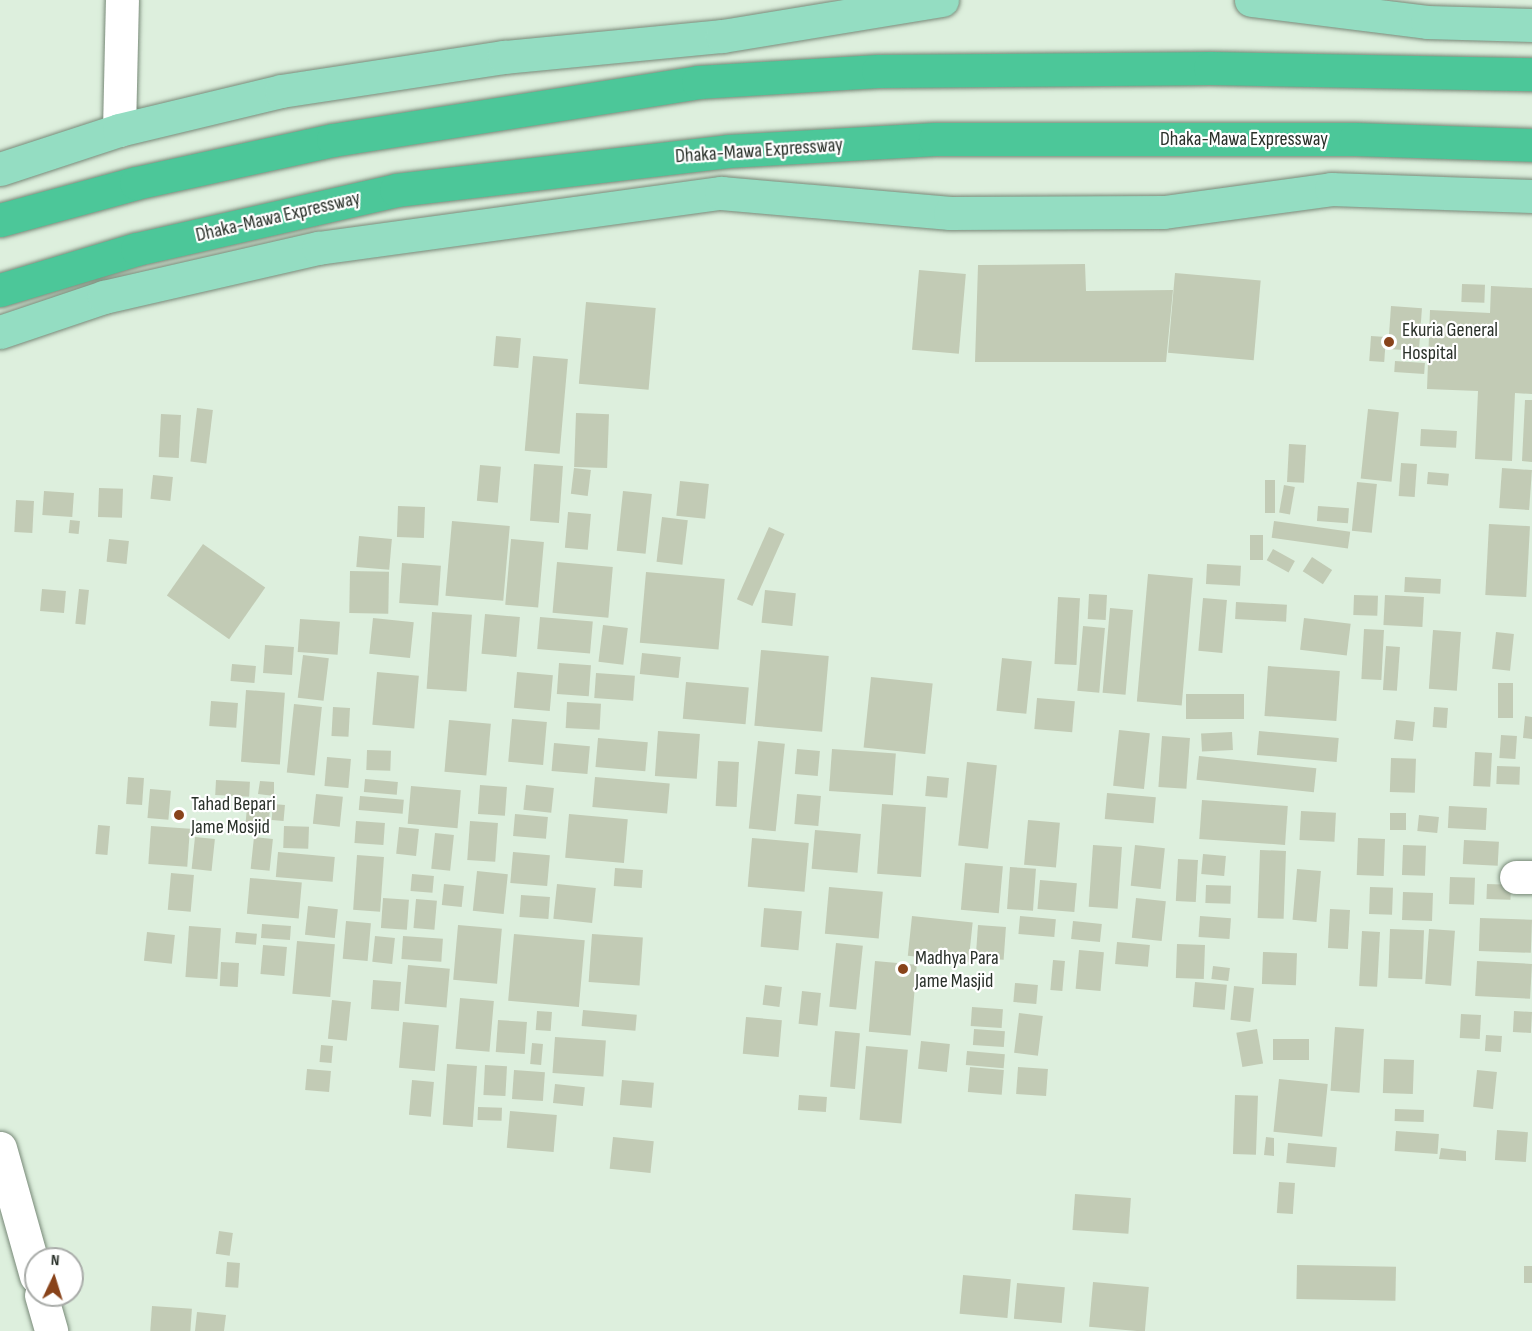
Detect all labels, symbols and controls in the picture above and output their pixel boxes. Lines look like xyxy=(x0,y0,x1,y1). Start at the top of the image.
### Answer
street label: Dhaka-Mawa Expressway xyxy=(1160,127,1328,151)
street label: Dhaka-Mawa Expressway xyxy=(674,133,844,169)
street label: Dhaka-Mawa Expressway xyxy=(193,186,363,248)
place label: Ekuria General Hospital xyxy=(1402,318,1498,365)
marker: Ekuria General Hospital xyxy=(1380,333,1398,351)
place label: Tahad Bepari Jame Mosjid xyxy=(191,792,276,839)
marker: Tahad Bepari Jame Mosjid xyxy=(172,808,186,822)
place label: Madhya Para Jame Masjid xyxy=(915,946,999,993)
marker: Madhya Para Jame Masjid xyxy=(896,962,910,976)
north arrow xyxy=(24,1247,84,1307)
text: N xyxy=(50,1251,60,1270)

